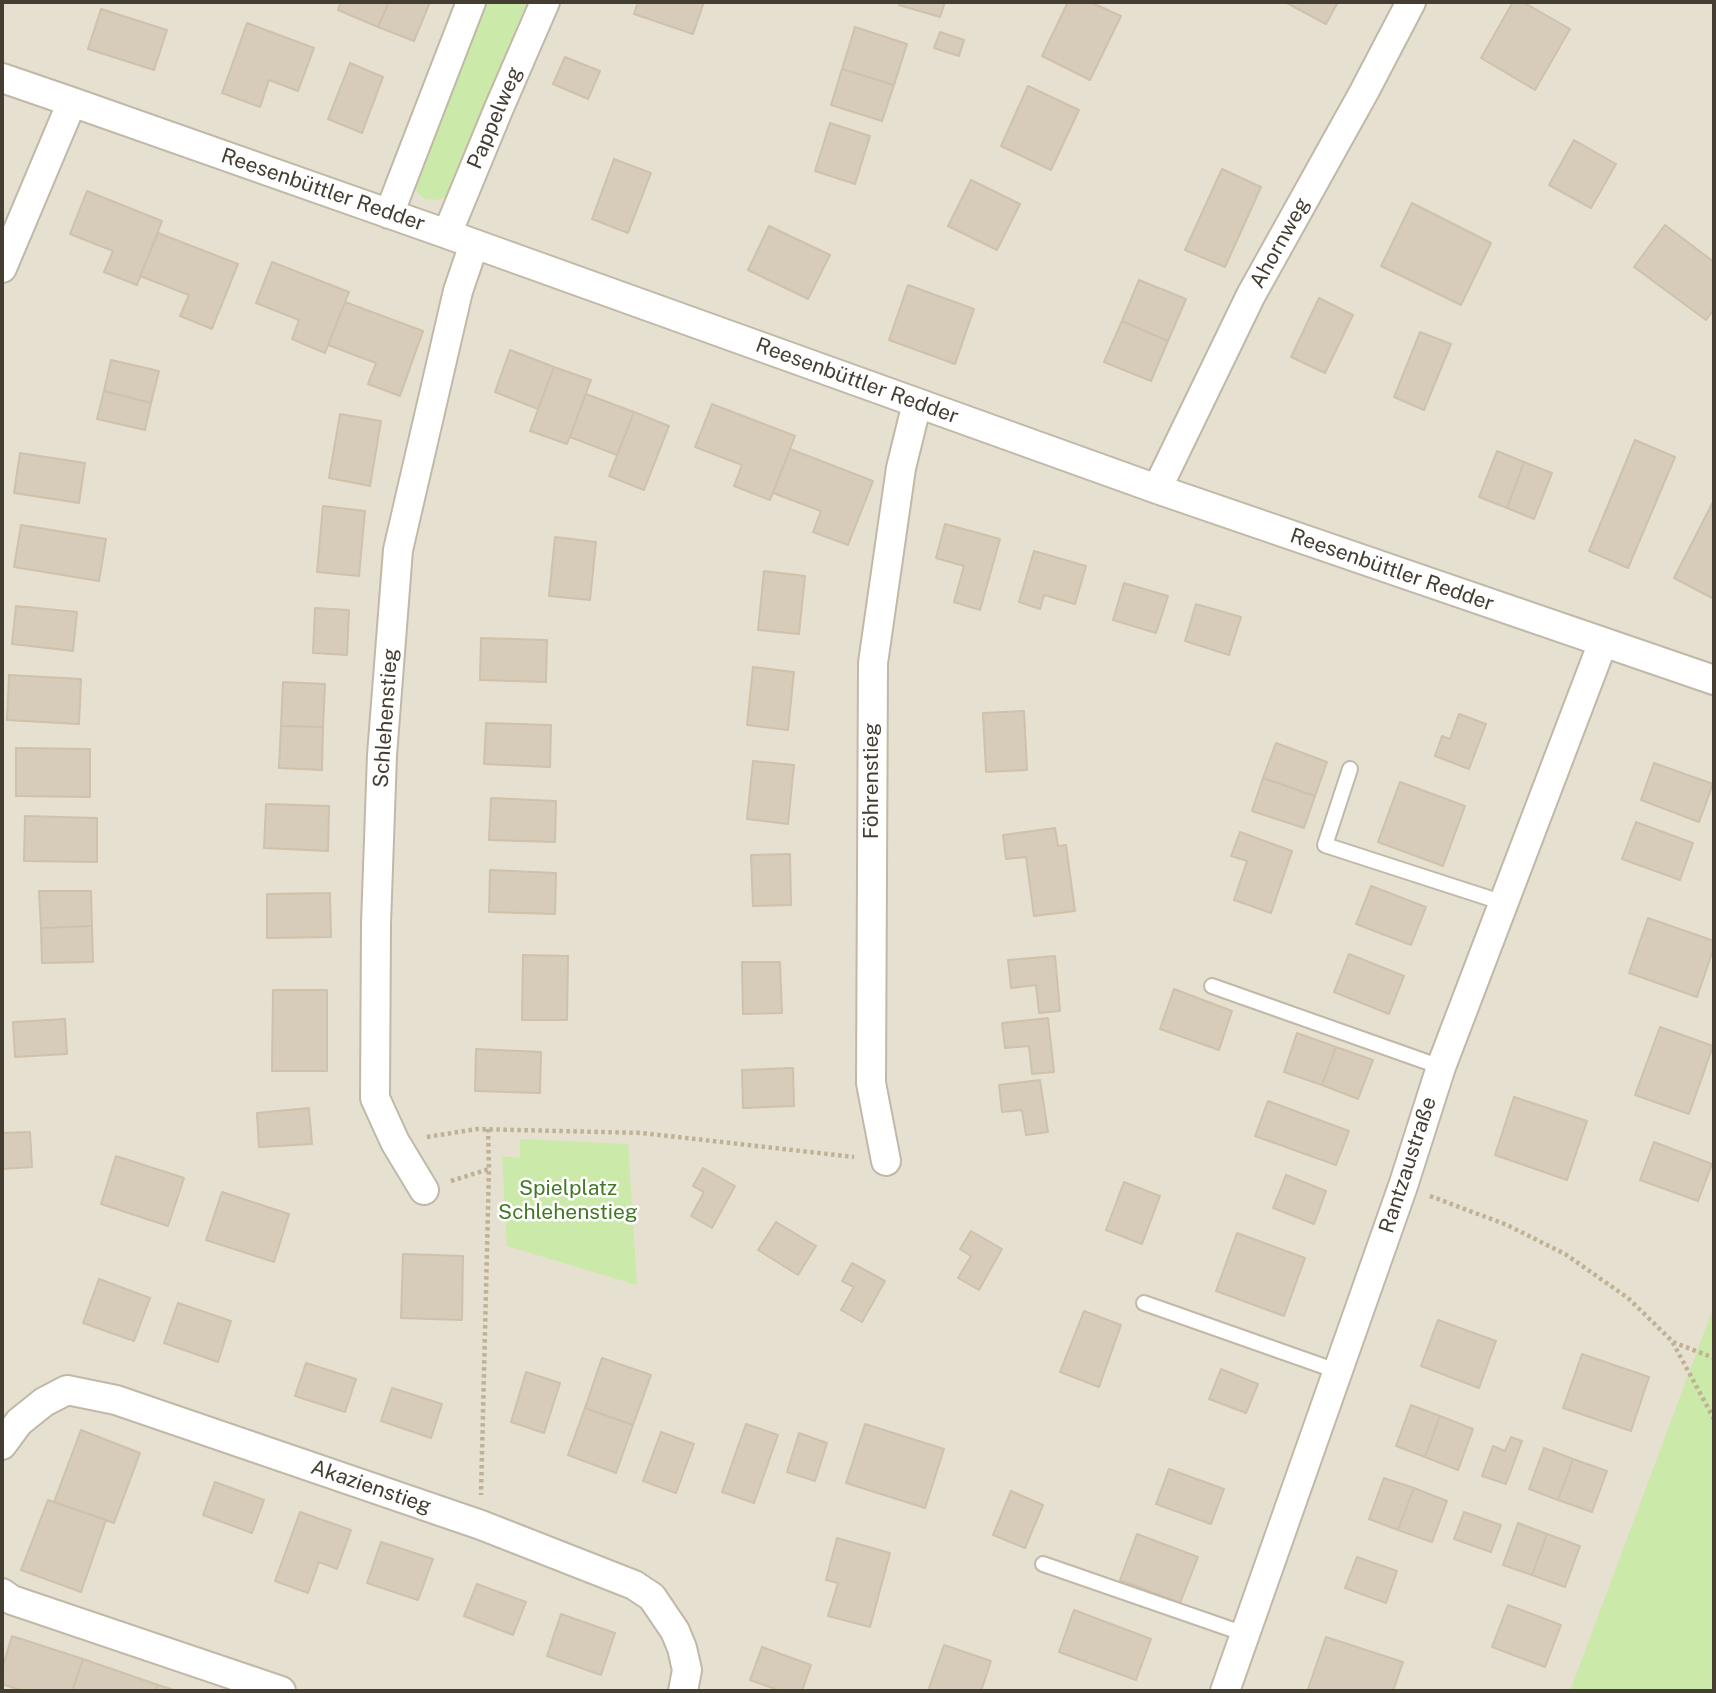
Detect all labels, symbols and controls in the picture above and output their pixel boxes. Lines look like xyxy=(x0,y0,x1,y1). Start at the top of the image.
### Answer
street label: Pappelweg xyxy=(462,63,528,173)
street label: Reesenbüttler Redder xyxy=(218,143,428,237)
street label: Ahornweg xyxy=(1245,193,1315,293)
street label: Reesenbüttler Redder xyxy=(752,333,962,429)
street label: Reesenbüttler Redder xyxy=(1287,523,1497,617)
street label: Schlehenstieg xyxy=(369,647,403,789)
street label: Föhrenstieg xyxy=(859,723,885,839)
street label: Rantzaustraße xyxy=(1374,1094,1442,1236)
park label: Spielplatz Schlehenstieg xyxy=(498,1176,638,1226)
street label: Akazienstieg xyxy=(307,1455,435,1519)

